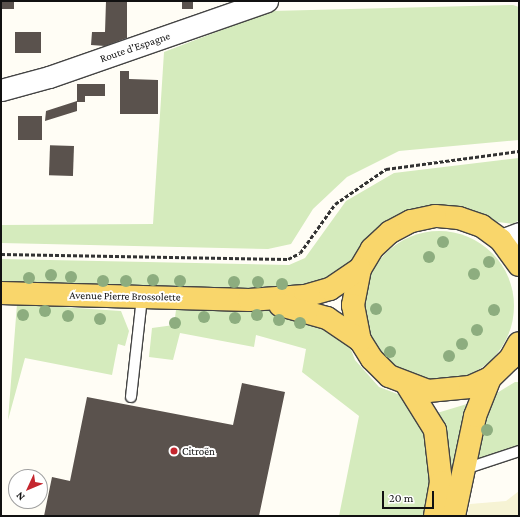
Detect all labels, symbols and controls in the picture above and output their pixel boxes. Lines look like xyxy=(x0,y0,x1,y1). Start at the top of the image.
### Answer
street label: Route d'Espagne xyxy=(98,29,172,65)
street label: Avenue Pierre Brossolette xyxy=(69,288,181,304)
place label: Citroën xyxy=(182,444,215,458)
marker: Citroën xyxy=(169,446,179,456)
north arrow xyxy=(8,469,48,509)
scale bar xyxy=(384,483,436,509)
text: N xyxy=(13,490,27,504)
text: 20 m xyxy=(389,491,413,505)

